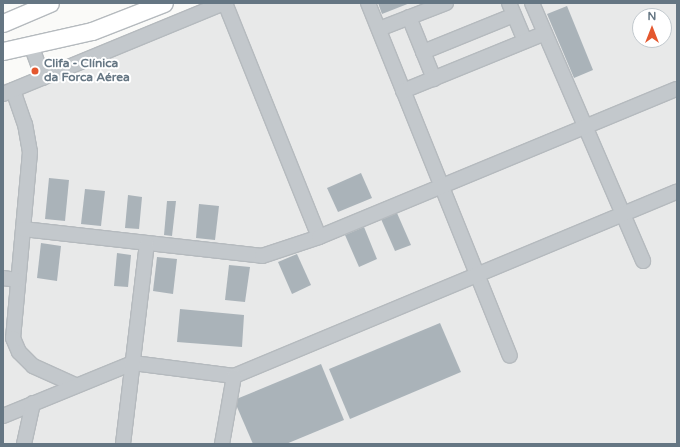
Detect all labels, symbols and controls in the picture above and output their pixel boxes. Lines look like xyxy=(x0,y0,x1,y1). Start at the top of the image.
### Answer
north arrow xyxy=(632,8,672,48)
text: N xyxy=(648,10,656,23)
place label: Clifa - Clínica da Forca Aérea xyxy=(44,57,130,85)
marker: Clifa - Clínica da Forca Aérea xyxy=(29,65,41,77)

